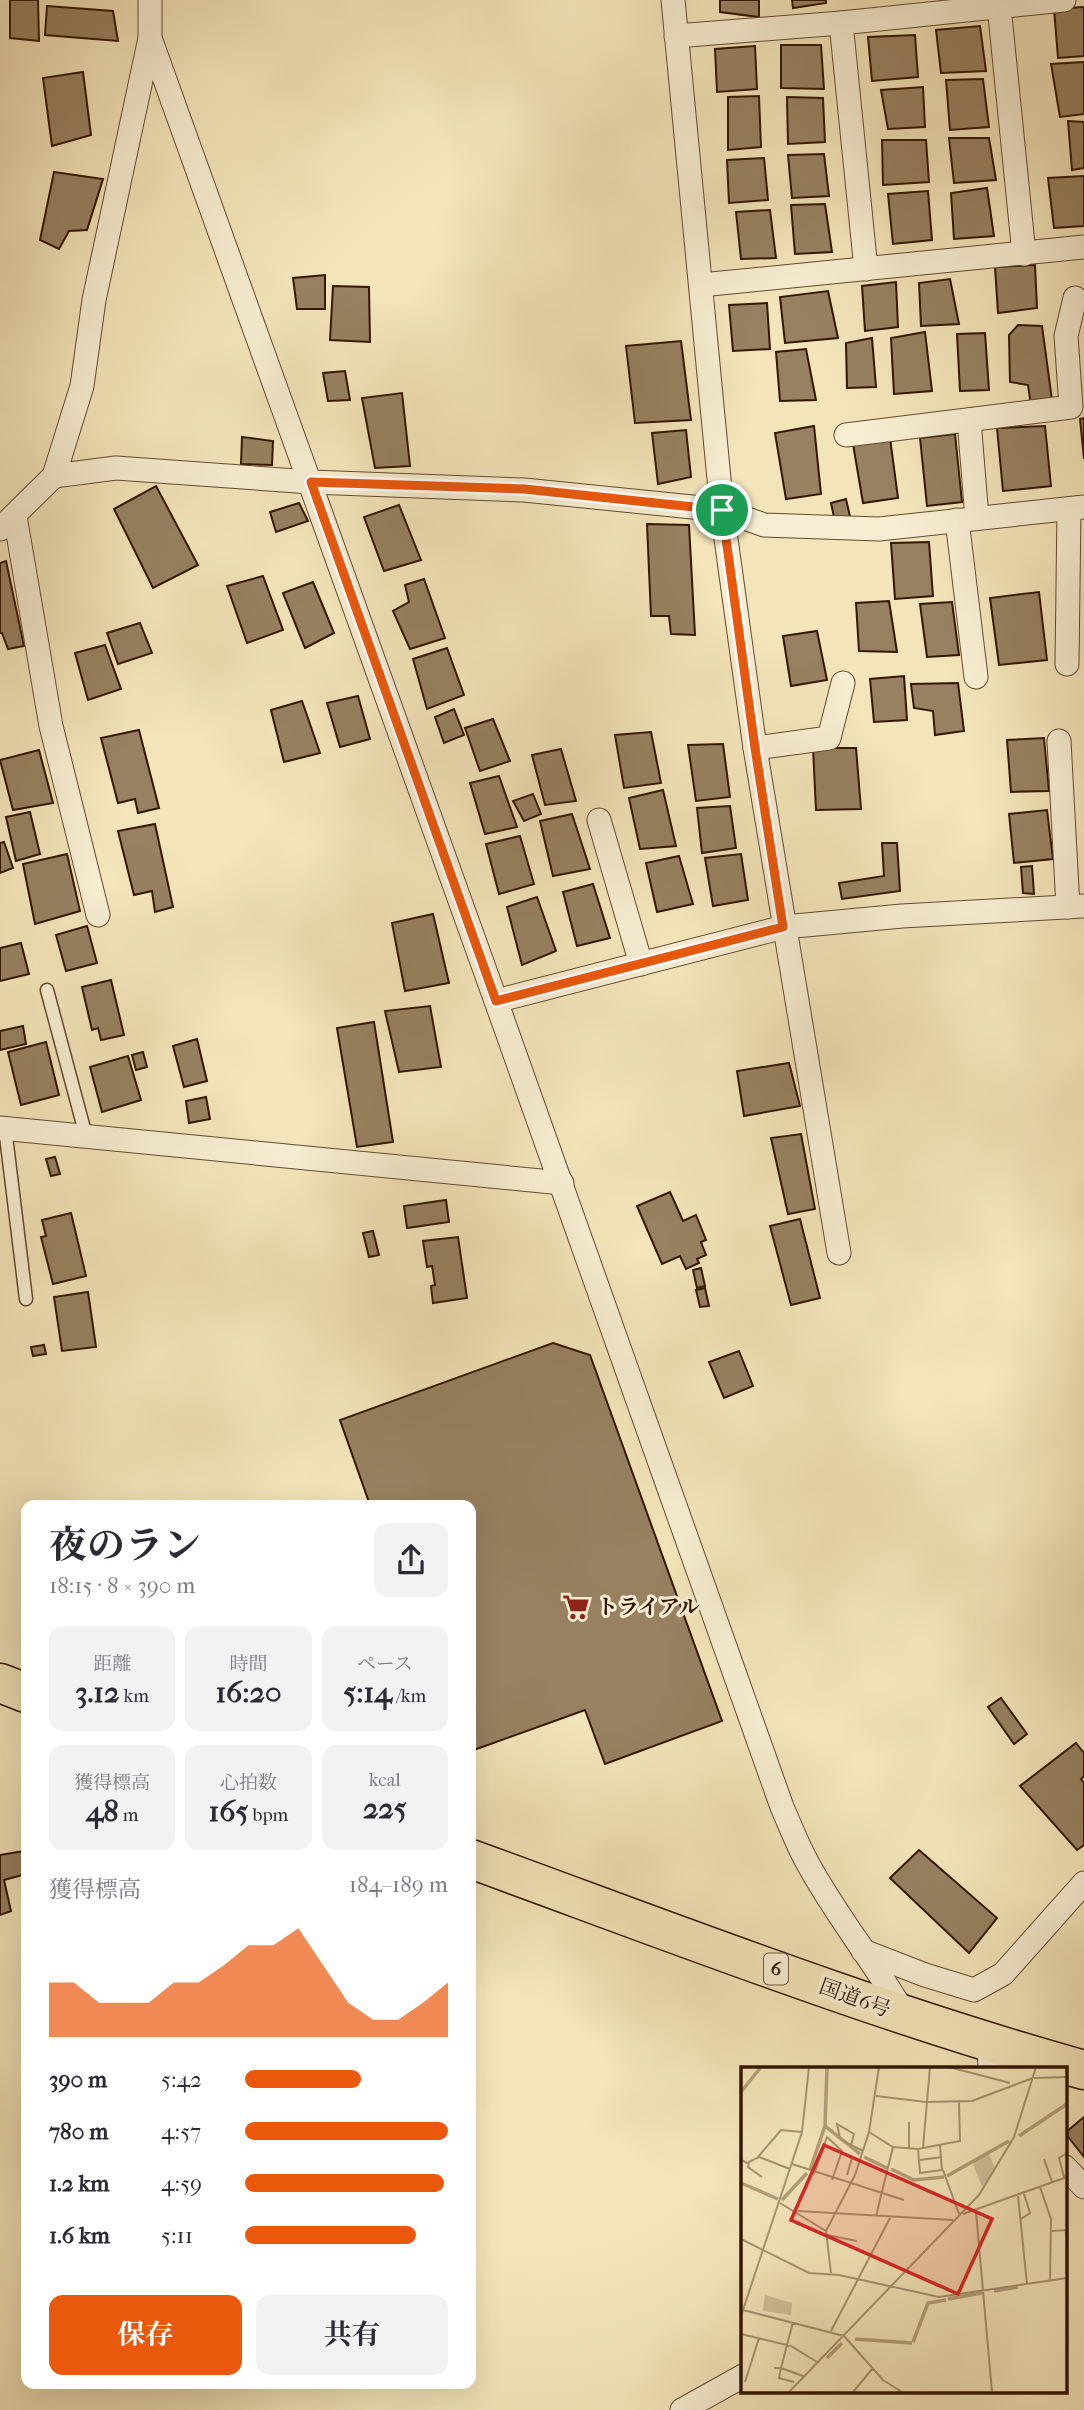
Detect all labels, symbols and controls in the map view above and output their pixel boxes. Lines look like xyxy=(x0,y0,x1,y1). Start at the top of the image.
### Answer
pin xyxy=(692,480,752,540)
icon: arrive xyxy=(703,491,741,529)
text: 夜のラン xyxy=(49,1523,201,1568)
button: share xyxy=(374,1523,448,1597)
text: 18:15 · 8 × 390 m xyxy=(49,1572,195,1599)
supermarket icon: トライアル xyxy=(561,1592,591,1622)
place label: トライアル xyxy=(597,1595,700,1619)
text: 距離 xyxy=(93,1653,131,1675)
text: 時間 xyxy=(229,1653,268,1675)
text: ペース xyxy=(357,1653,413,1675)
text: 3.12 xyxy=(75,1675,119,1710)
text: 16:20 xyxy=(215,1675,282,1710)
text: 5:14 xyxy=(343,1675,392,1710)
text: km xyxy=(119,1685,149,1707)
text: /km xyxy=(392,1685,426,1707)
text: kcal xyxy=(369,1769,401,1791)
text: 獲得標高 xyxy=(74,1772,150,1794)
text: 心拍数 xyxy=(220,1772,277,1794)
text: 225 xyxy=(363,1791,407,1826)
text: 48 xyxy=(86,1794,119,1829)
text: 165 xyxy=(209,1794,248,1829)
text: m xyxy=(119,1804,139,1826)
text: bpm xyxy=(248,1804,288,1826)
text: 184–189 m xyxy=(349,1871,448,1898)
text: 獲得標高 xyxy=(49,1876,141,1903)
road number: 6 xyxy=(764,1954,788,1984)
street label: 国道6号 xyxy=(816,1974,894,2022)
text: 390 m xyxy=(49,2066,107,2093)
text: 5:42 xyxy=(161,2066,202,2093)
inset map xyxy=(741,2067,1066,2392)
text: 780 m xyxy=(49,2118,108,2145)
text: 4:57 xyxy=(161,2118,201,2145)
text: 1.2 km xyxy=(49,2170,109,2197)
text: 4:59 xyxy=(161,2170,202,2197)
text: 1.6 km xyxy=(49,2222,110,2249)
text: 5:11 xyxy=(161,2222,193,2249)
button: 保存 xyxy=(49,2295,242,2375)
button: 共有 xyxy=(256,2295,448,2375)

